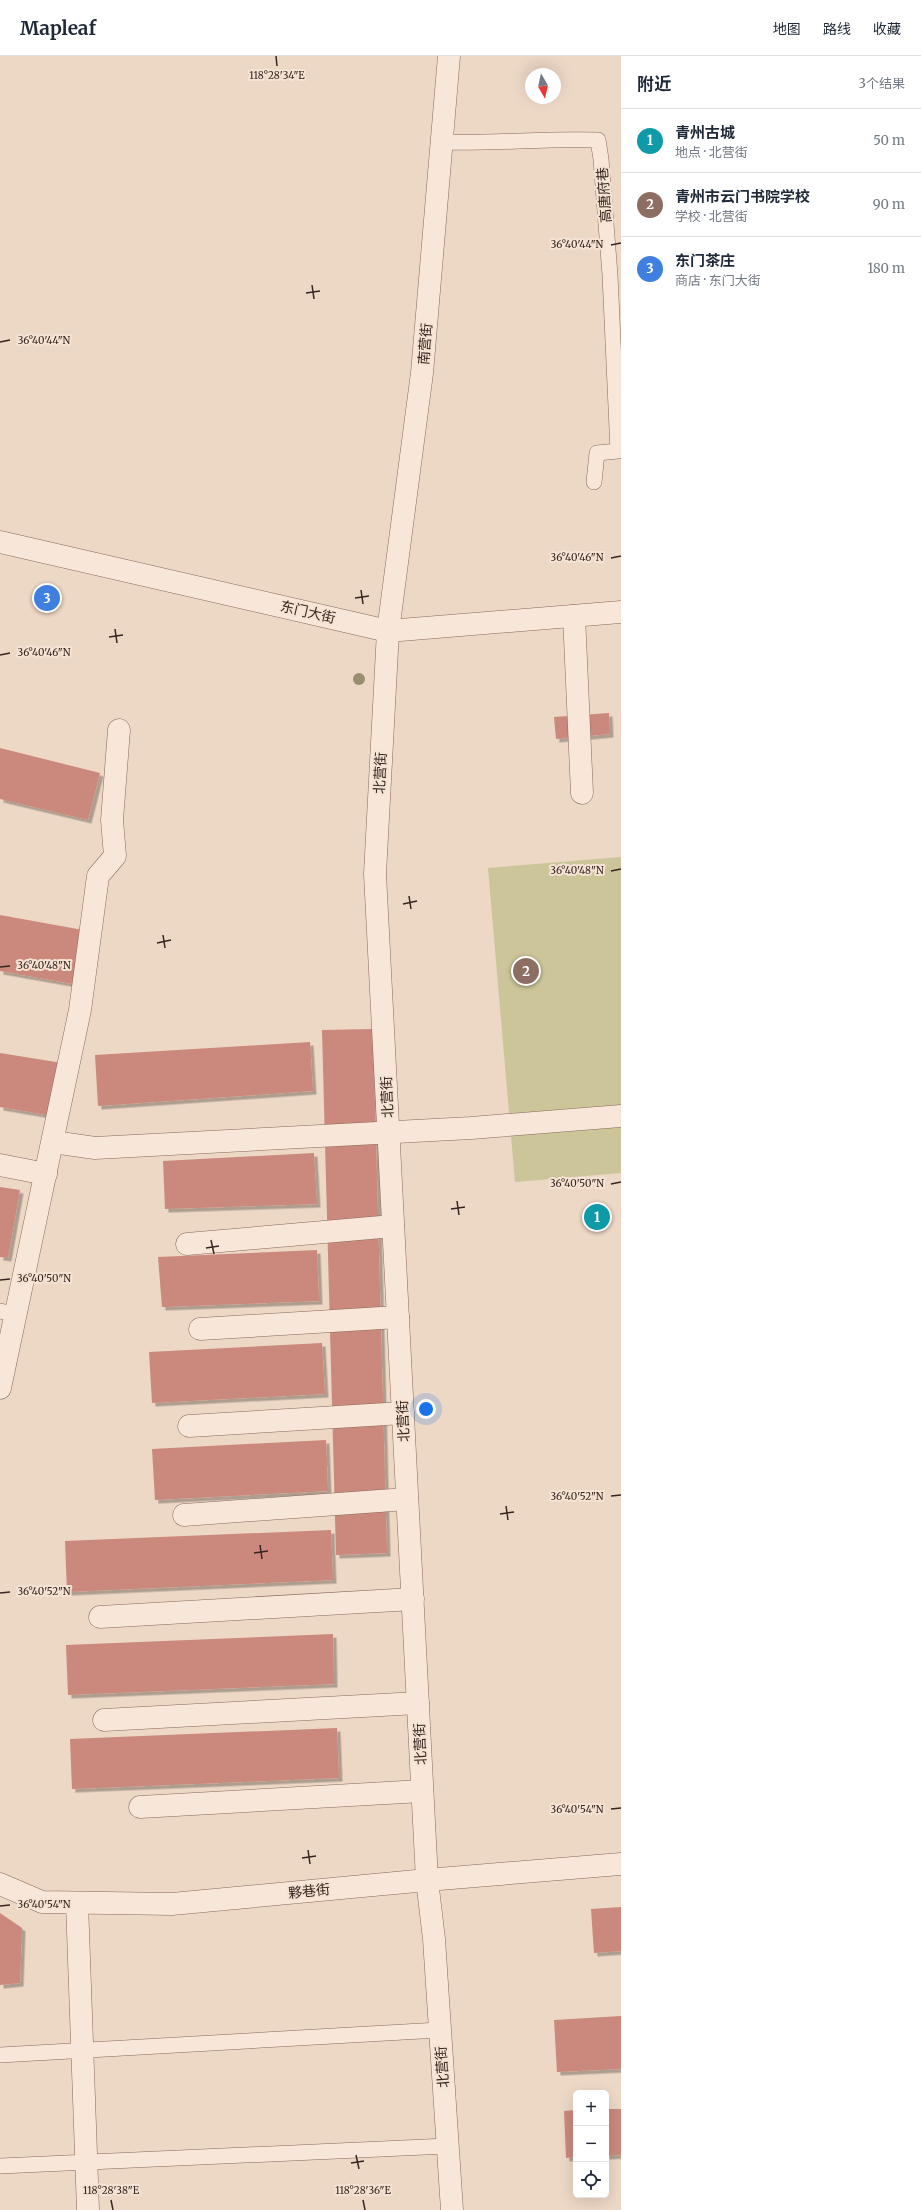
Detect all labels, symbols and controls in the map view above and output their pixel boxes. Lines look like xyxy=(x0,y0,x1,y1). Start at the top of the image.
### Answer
text: Mapleaf xyxy=(20,16,96,40)
text: 地图 xyxy=(773,20,801,38)
text: 路线 xyxy=(823,20,851,38)
text: 收藏 xyxy=(873,20,901,38)
north arrow xyxy=(525,68,561,104)
text: 118°28'34"E xyxy=(249,69,305,82)
text: 附近 xyxy=(637,73,671,95)
text: 3个结果 xyxy=(859,75,905,92)
text: 青州古城 xyxy=(675,123,735,142)
text: 1 xyxy=(647,132,653,149)
text: 50 m xyxy=(873,132,905,149)
text: 地点 · 北营街 xyxy=(675,144,748,161)
street label: 高唐府巷 xyxy=(593,166,615,224)
text: 青州市云门书院学校 xyxy=(675,187,810,206)
text: 2 xyxy=(646,196,654,213)
text: 90 m xyxy=(873,196,905,213)
text: 学校 · 北营街 xyxy=(675,208,748,225)
text: 36°40'44"N xyxy=(551,238,604,251)
text: 东门茶庄 xyxy=(675,251,735,270)
text: 3 xyxy=(646,260,654,277)
text: 180 m xyxy=(867,260,905,277)
text: 商店 · 东门大街 xyxy=(675,272,761,289)
street label: 南营街 xyxy=(414,322,436,366)
text: 36°40'44"N xyxy=(18,334,71,347)
text: 36°40'46"N xyxy=(551,551,604,564)
pin: 3 xyxy=(34,583,60,613)
street label: 东门大街 xyxy=(279,597,337,627)
text: 36°40'46"N xyxy=(18,646,71,659)
street label: 北营街 xyxy=(370,752,390,794)
text: 36°40'48"N xyxy=(550,864,604,877)
pin: 2 xyxy=(513,956,539,986)
text: 36°40'48"N xyxy=(17,959,71,972)
street label: 北营街 xyxy=(377,1076,397,1118)
text: 36°40'50"N xyxy=(550,1177,604,1190)
pin: 1 xyxy=(584,1202,610,1232)
text: 36°40'50"N xyxy=(17,1272,71,1285)
your location xyxy=(416,1399,436,1419)
street label: 北营街 xyxy=(393,1400,413,1442)
text: 36°40'52"N xyxy=(550,1490,604,1503)
text: 36°40'52"N xyxy=(17,1585,71,1598)
street label: 北营街 xyxy=(410,1723,430,1765)
text: 36°40'54"N xyxy=(551,1803,604,1816)
street label: 夥巷街 xyxy=(287,1880,331,1902)
text: 36°40'54"N xyxy=(18,1898,71,1911)
street label: 北营街 xyxy=(432,2045,452,2089)
map controls xyxy=(573,2090,609,2198)
button: + xyxy=(573,2090,609,2126)
button: − xyxy=(573,2126,609,2162)
button: locate xyxy=(573,2162,609,2198)
text: 118°28'38"E xyxy=(83,2184,140,2197)
text: 118°28'36"E xyxy=(335,2184,391,2197)

